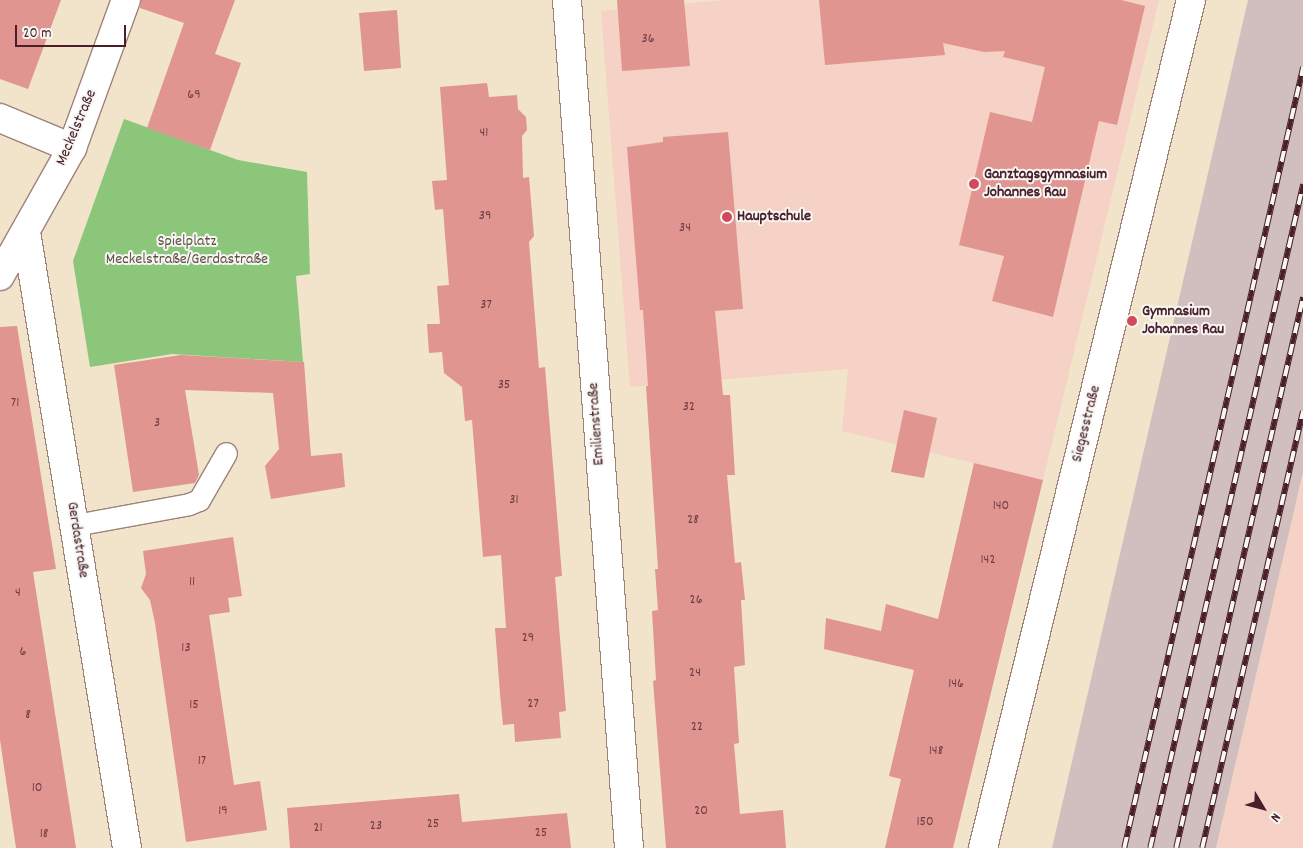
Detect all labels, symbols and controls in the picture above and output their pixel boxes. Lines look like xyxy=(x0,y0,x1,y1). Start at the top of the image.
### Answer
scale bar xyxy=(18,15,129,47)
text: 20 m xyxy=(23,23,51,45)
house number: 36 xyxy=(641,31,655,47)
street label: Meckelstraße xyxy=(52,87,102,169)
house number: 69 xyxy=(187,87,201,103)
house number: 41 xyxy=(480,125,488,141)
place label: Ganztagsgymnasium Johannes Rau xyxy=(984,165,1107,203)
marker: Ganztagsgymnasium Johannes Rau xyxy=(968,178,980,190)
place label: Hauptschule xyxy=(737,207,811,227)
house number: 39 xyxy=(479,208,491,224)
marker: Hauptschule xyxy=(721,211,733,223)
house number: 34 xyxy=(679,220,691,236)
park label: Spielplatz Meckelstraße/Gerdastraße xyxy=(106,232,268,270)
house number: 37 xyxy=(480,297,492,313)
place label: Gymnasium Johannes Rau xyxy=(1142,302,1224,340)
marker: Gymnasium Johannes Rau xyxy=(1126,315,1138,327)
house number: 35 xyxy=(498,377,510,393)
street label: Emilienstraße xyxy=(585,382,609,466)
street label: Siegesstraße xyxy=(1068,384,1106,464)
house number: 71 xyxy=(11,395,19,411)
house number: 32 xyxy=(683,399,695,415)
house number: 3 xyxy=(154,415,160,431)
house number: 31 xyxy=(509,492,519,508)
house number: 140 xyxy=(993,498,1009,514)
street label: Gerdastraße xyxy=(62,501,92,579)
house number: 28 xyxy=(687,512,699,528)
house number: 142 xyxy=(981,552,995,568)
house number: 11 xyxy=(189,574,195,590)
house number: 4 xyxy=(15,585,21,601)
house number: 26 xyxy=(690,592,702,608)
house number: 29 xyxy=(522,630,534,646)
house number: 13 xyxy=(181,640,191,656)
house number: 6 xyxy=(20,644,26,660)
house number: 24 xyxy=(689,665,701,681)
house number: 146 xyxy=(948,676,964,692)
house number: 27 xyxy=(527,696,539,712)
house number: 15 xyxy=(189,697,199,713)
house number: 8 xyxy=(25,707,31,723)
house number: 22 xyxy=(691,719,703,735)
house number: 148 xyxy=(929,743,943,759)
house number: 17 xyxy=(198,753,206,769)
house number: 10 xyxy=(32,780,42,796)
north arrow xyxy=(1238,783,1288,833)
house number: 19 xyxy=(218,803,228,819)
house number: 20 xyxy=(694,803,708,819)
text: N xyxy=(1265,808,1285,826)
house number: 150 xyxy=(916,814,934,830)
house number: 25 xyxy=(427,816,439,832)
house number: 23 xyxy=(370,818,382,834)
house number: 21 xyxy=(313,820,323,836)
house number: 25 xyxy=(535,825,547,841)
house number: 18 xyxy=(40,826,48,842)

